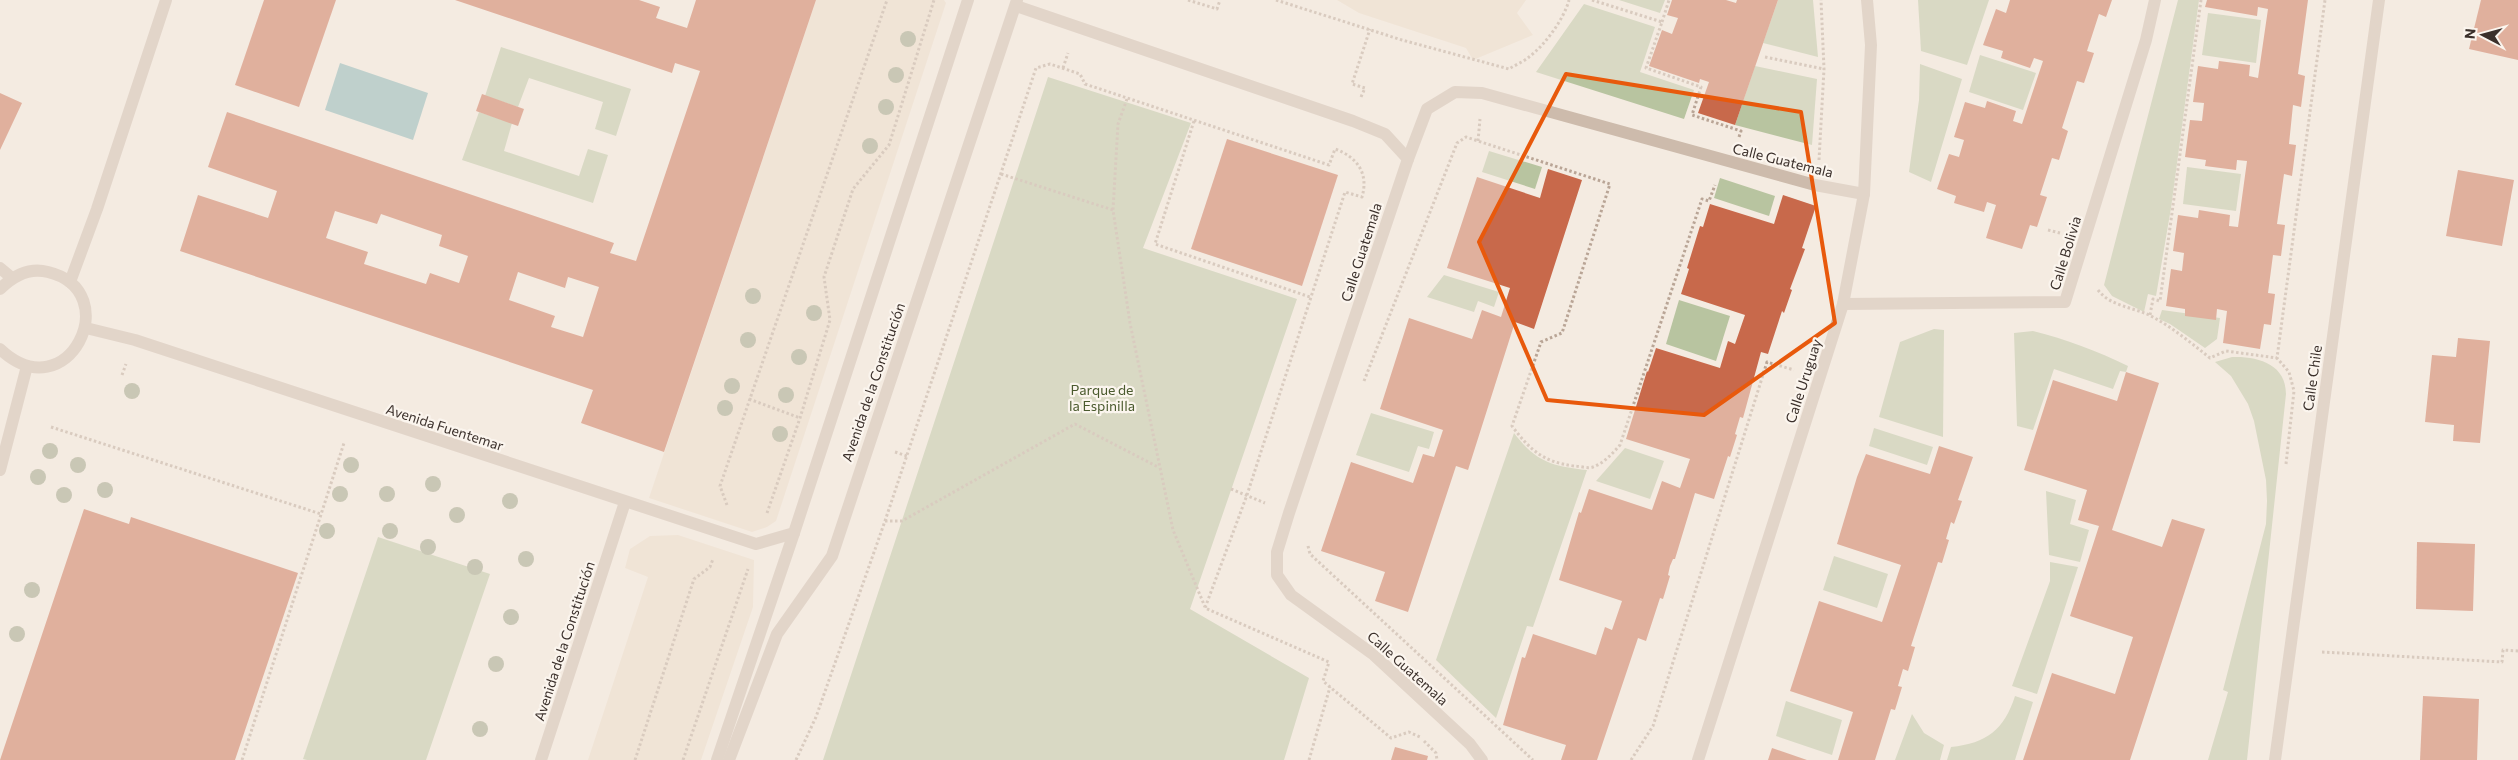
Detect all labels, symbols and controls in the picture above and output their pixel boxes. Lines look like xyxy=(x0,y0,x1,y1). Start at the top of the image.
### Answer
north arrow xyxy=(2458,10,2508,60)
text: N xyxy=(2461,27,2479,40)
street label: Calle Guatemala xyxy=(1731,139,1835,181)
street label: Calle Guatemala xyxy=(1337,200,1385,304)
street label: Calle Bolivia xyxy=(2046,214,2084,292)
street label: Avenida de la Constitución xyxy=(838,300,908,464)
street label: Calle Uruguay xyxy=(1781,337,1825,425)
street label: Calle Chile xyxy=(2299,344,2325,412)
park label: Parque de la Espinilla xyxy=(1069,381,1135,414)
street label: Avenida Fuentemar xyxy=(384,400,506,454)
street label: Avenida de la Constitución xyxy=(530,559,598,723)
street label: Calle Guatemala xyxy=(1364,627,1452,709)

